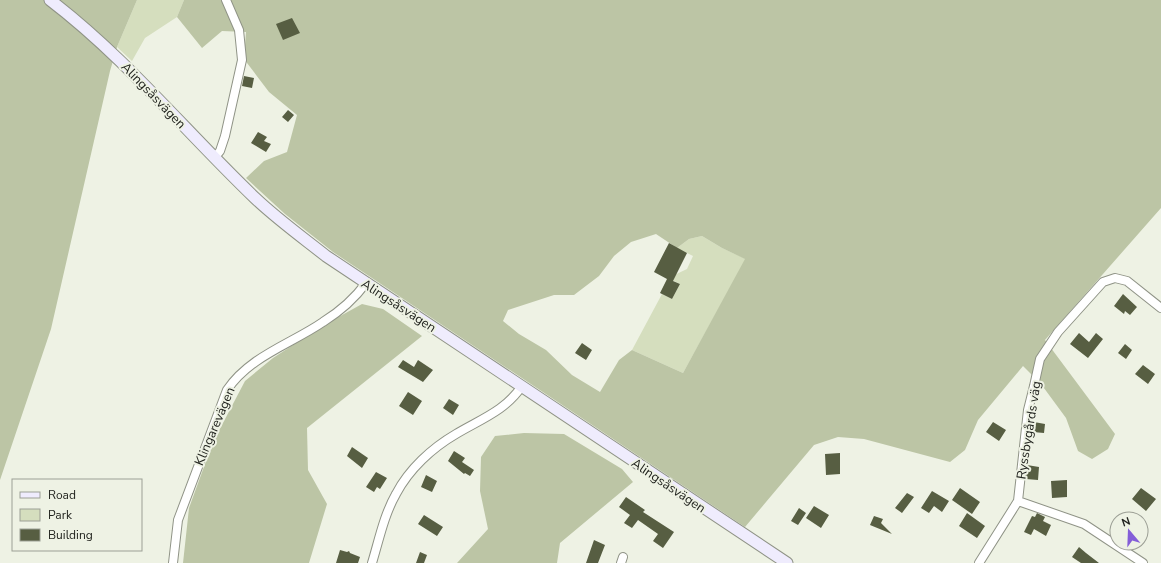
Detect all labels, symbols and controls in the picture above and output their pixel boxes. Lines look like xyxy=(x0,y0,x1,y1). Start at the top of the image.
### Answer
street label: Alingsåsvägen xyxy=(117,59,190,133)
street label: Alingsåsvägen xyxy=(357,275,439,337)
street label: Ryssbygårds väg xyxy=(1012,380,1046,481)
street label: Klingarevägen xyxy=(190,384,240,468)
street label: Alingsåsvägen xyxy=(628,454,709,517)
legend xyxy=(12,479,142,551)
text: Road xyxy=(48,487,76,503)
text: Park xyxy=(48,507,73,523)
north arrow xyxy=(1109,511,1149,551)
text: N xyxy=(1120,514,1132,530)
text: Building xyxy=(48,527,93,543)

